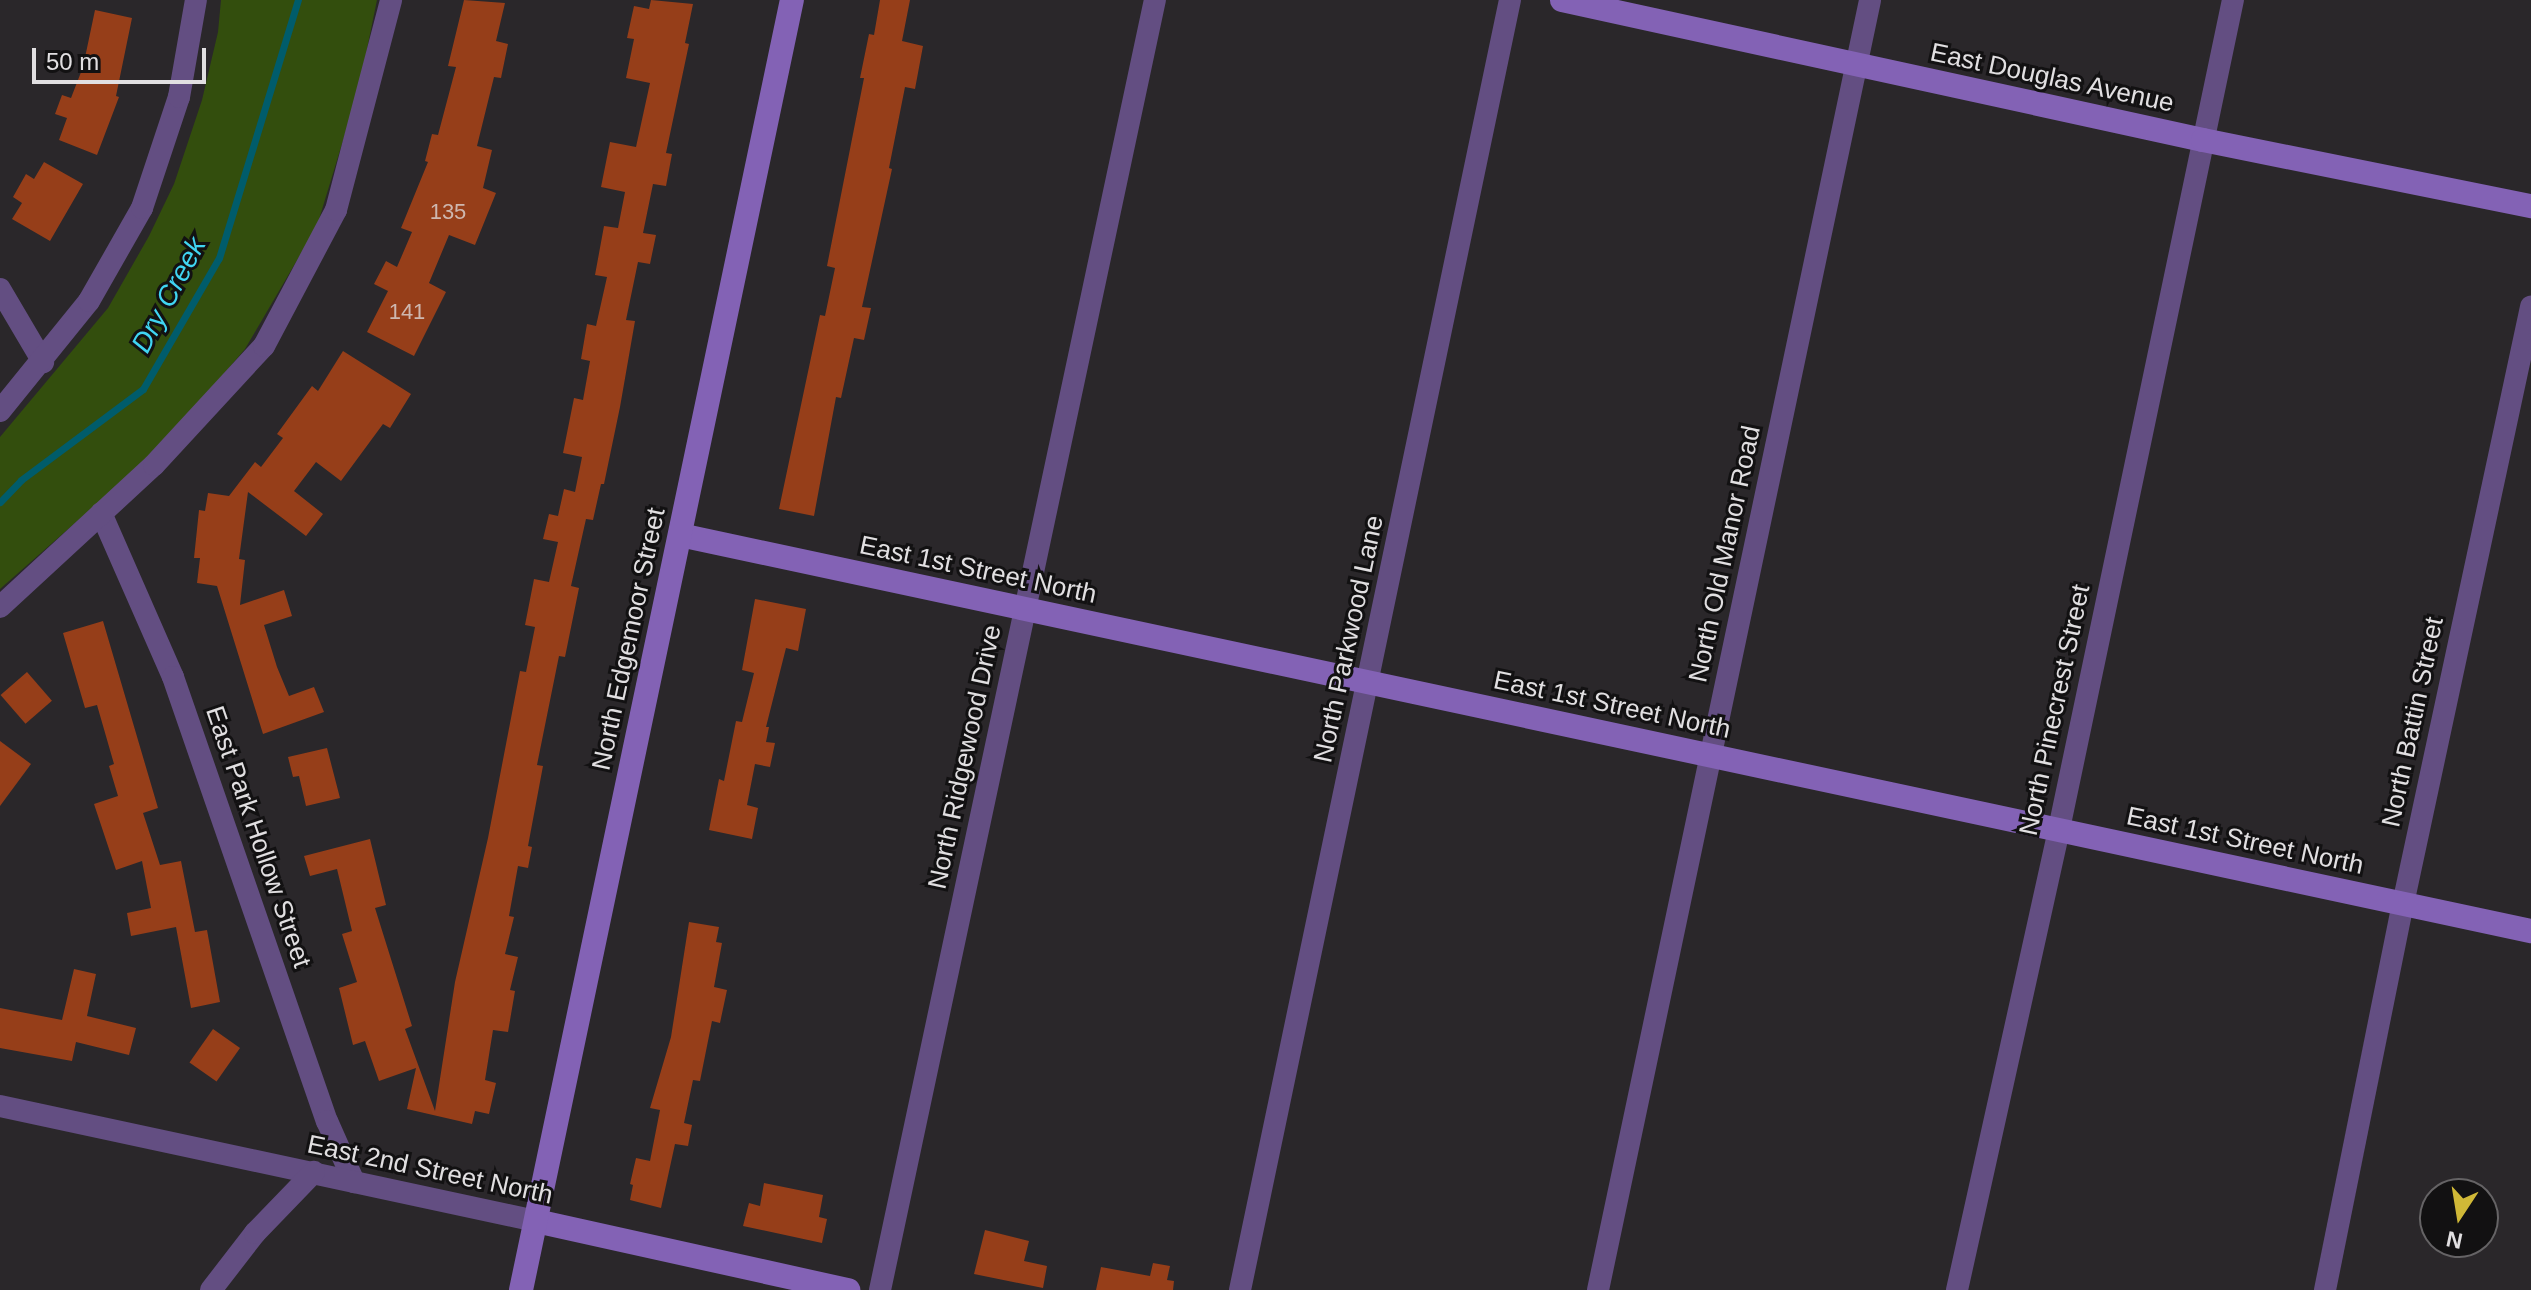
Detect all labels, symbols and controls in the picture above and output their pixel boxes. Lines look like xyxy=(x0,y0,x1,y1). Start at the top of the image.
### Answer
scale bar xyxy=(36,32,210,82)
street label: East Douglas Avenue xyxy=(1927,37,2177,119)
text: 50 m xyxy=(46,48,99,75)
house number: 135 xyxy=(430,199,466,225)
water label: Dry Creek xyxy=(125,231,213,359)
house number: 141 xyxy=(389,299,425,325)
street label: North Old Manor Road xyxy=(1683,423,1767,685)
street label: North Edgemoor Street xyxy=(586,505,672,773)
street label: North Parkwood Lane xyxy=(1308,513,1390,765)
street label: East 1st Street North xyxy=(857,530,1099,610)
street label: North Pinecrest Street xyxy=(2013,582,2097,838)
street label: North Battin Street xyxy=(2376,614,2450,830)
street label: North Ridgewood Drive xyxy=(922,622,1008,892)
street label: East 1st Street North xyxy=(1491,665,1733,745)
street label: East Park Hollow Street xyxy=(199,702,317,972)
street label: East 1st Street North xyxy=(2124,801,2366,881)
street label: East 2nd Street North xyxy=(304,1129,556,1211)
north arrow xyxy=(2419,1178,2499,1258)
text: N xyxy=(2444,1226,2465,1254)

